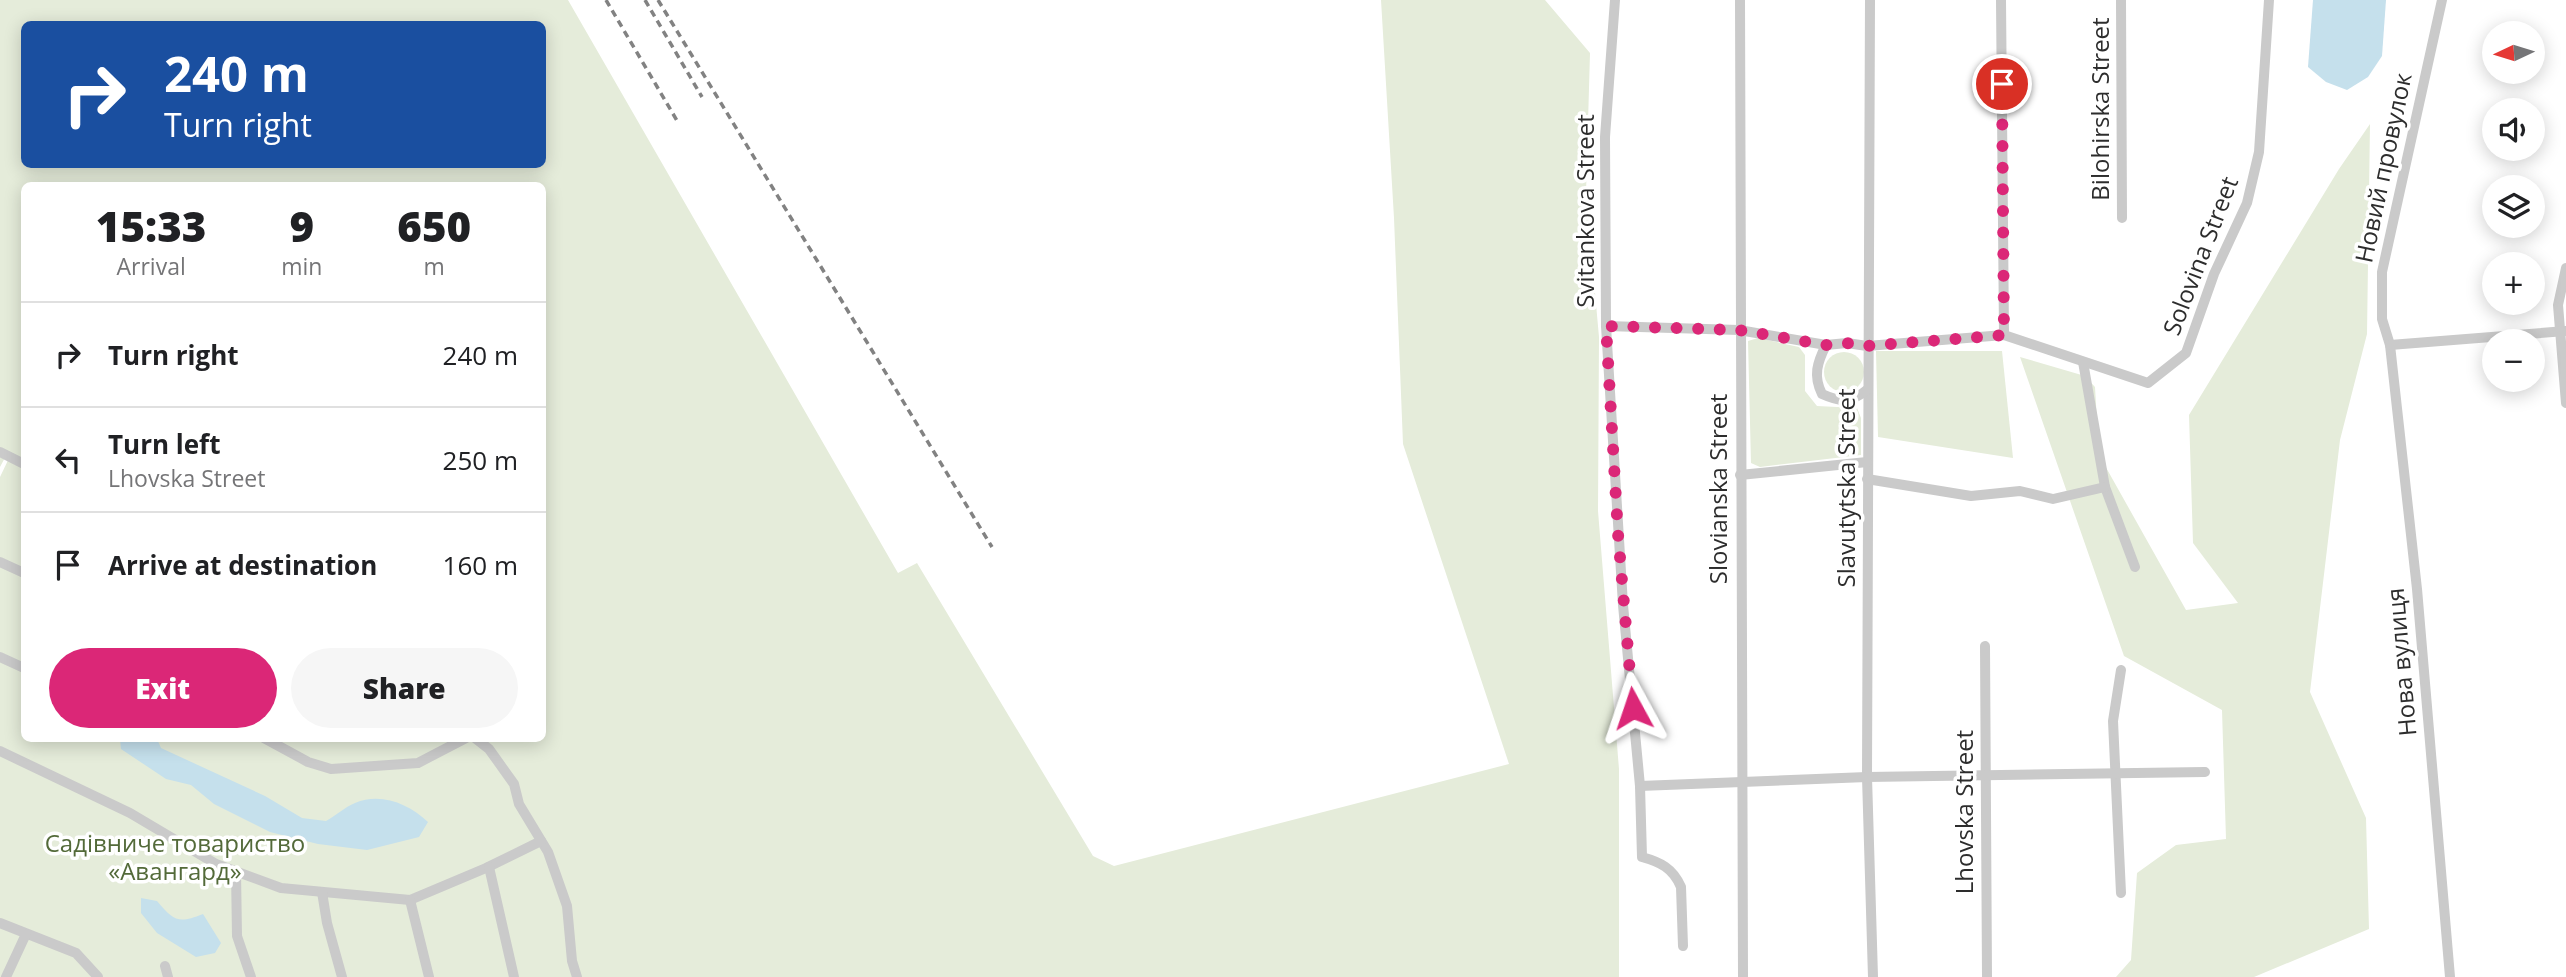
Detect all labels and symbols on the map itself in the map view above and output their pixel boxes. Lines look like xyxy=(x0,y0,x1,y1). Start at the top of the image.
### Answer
street label: Bilohirska Street xyxy=(2083,17,2116,201)
north arrow xyxy=(2482,21,2544,84)
pin xyxy=(1972,54,2032,114)
street label: Новий провулок xyxy=(2346,69,2419,266)
street label: Svitankova Street xyxy=(1568,114,1601,308)
street label: Solovina Street xyxy=(2154,171,2245,340)
street label: Slavutytska Street xyxy=(1829,388,1862,588)
street label: Slovianska Street xyxy=(1701,394,1734,584)
street label: Нова вулиця xyxy=(2378,587,2423,738)
position arrow xyxy=(1596,671,1670,745)
street label: Lhovska Street xyxy=(1947,730,1980,894)
park label: Садівниче товариство «Авангард» xyxy=(45,826,305,887)

